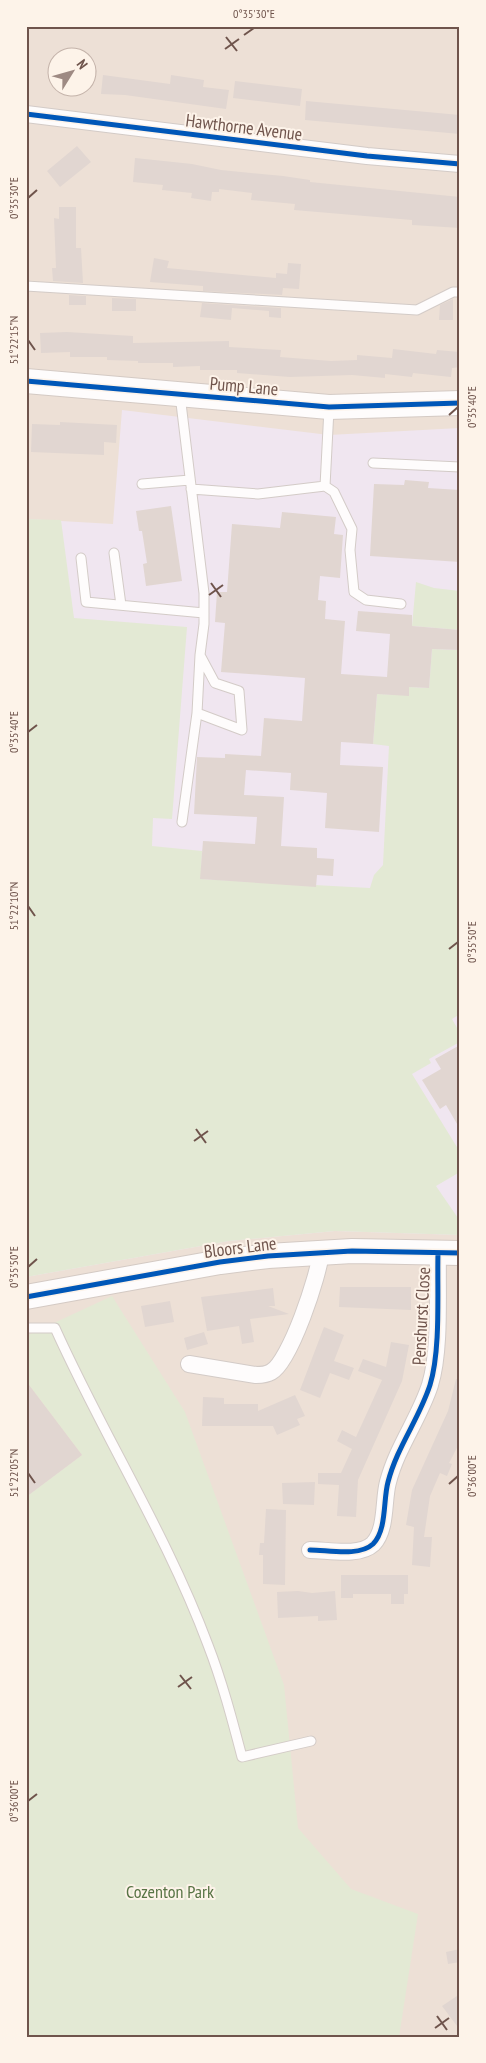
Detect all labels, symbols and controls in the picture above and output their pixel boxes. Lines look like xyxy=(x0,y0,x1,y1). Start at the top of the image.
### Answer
text: 0°35'30"E xyxy=(233,6,275,21)
north arrow xyxy=(48,48,98,98)
text: N xyxy=(73,56,92,73)
street label: Hawthorne Avenue xyxy=(184,108,304,146)
text: 0°35'30"E xyxy=(6,177,21,219)
text: 51°22'15"N xyxy=(6,316,21,364)
street label: Pump Lane xyxy=(209,372,279,400)
text: 0°35'40"E xyxy=(464,386,479,428)
text: 0°35'40"E xyxy=(6,711,21,753)
text: 51°22'10"N xyxy=(6,882,21,930)
text: 0°35'50"E xyxy=(464,921,479,963)
street label: Bloors Lane xyxy=(202,1231,278,1263)
text: 0°35'50"E xyxy=(6,1246,21,1288)
street label: Penshurst Close xyxy=(407,1266,435,1366)
text: 51°22'05"N xyxy=(6,1449,21,1497)
text: 0°36'00"E xyxy=(464,1455,479,1497)
text: 0°36'00"E xyxy=(6,1780,21,1822)
park label: Cozenton Park xyxy=(126,1880,214,1903)

